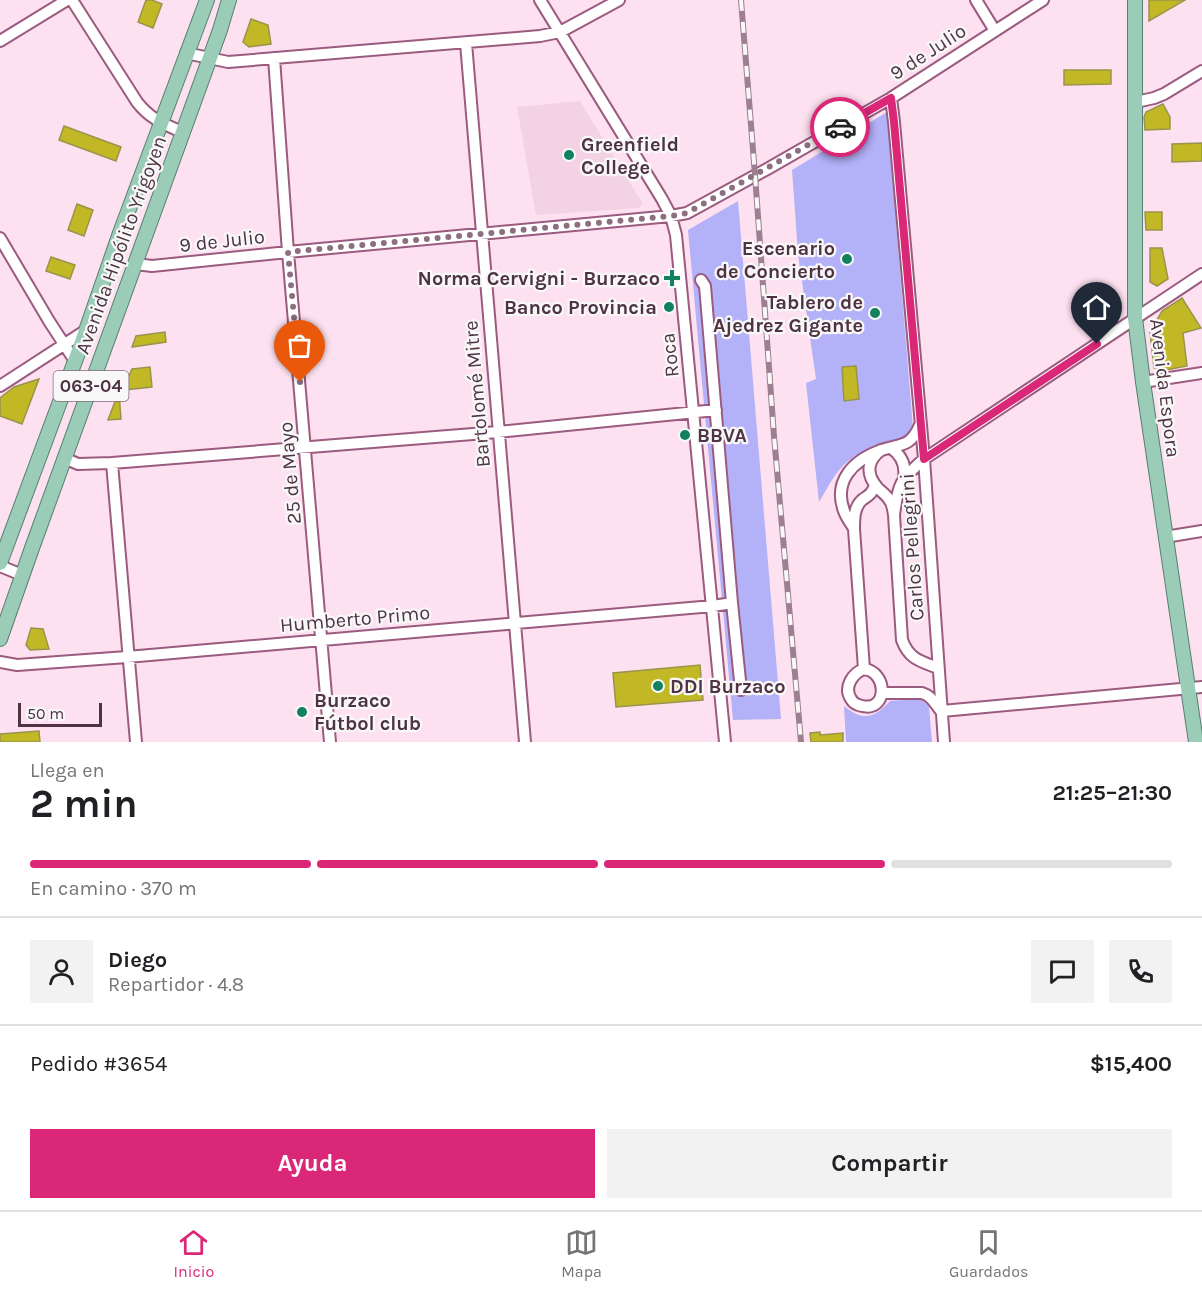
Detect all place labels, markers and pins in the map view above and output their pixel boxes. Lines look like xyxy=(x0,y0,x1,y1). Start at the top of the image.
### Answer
place label: Greenfield College xyxy=(581,133,679,179)
marker: Greenfield College xyxy=(562,148,576,162)
place label: Escenario de Concierto xyxy=(716,237,835,283)
marker: Escenario de Concierto xyxy=(840,252,854,266)
place label: Norma Cervigni - Burzaco xyxy=(418,267,660,290)
marker: Norma Cervigni - Burzaco xyxy=(665,271,679,285)
pin xyxy=(1071,282,1122,344)
place label: Tablero de Ajedrez Gigante xyxy=(713,291,863,337)
place label: Banco Provincia xyxy=(504,296,657,319)
marker: Banco Provincia xyxy=(662,300,676,314)
marker: Tablero de Ajedrez Gigante xyxy=(868,306,882,320)
pin xyxy=(274,320,325,382)
place label: BBVA xyxy=(697,424,747,447)
marker: BBVA xyxy=(678,428,692,442)
place label: DDI Burzaco xyxy=(670,675,785,698)
marker: DDI Burzaco xyxy=(651,679,665,693)
place label: Burzaco Fútbol club xyxy=(314,689,421,735)
marker: Burzaco Fútbol club xyxy=(295,705,309,719)

